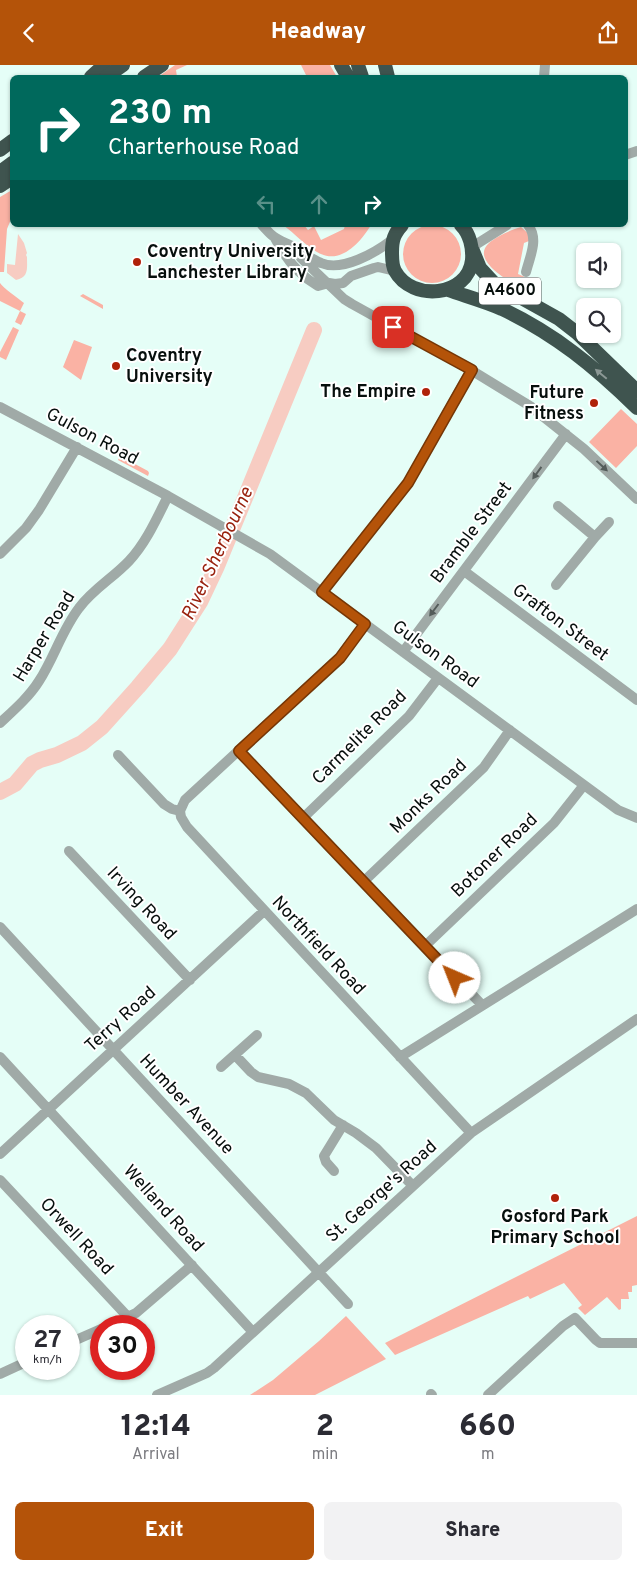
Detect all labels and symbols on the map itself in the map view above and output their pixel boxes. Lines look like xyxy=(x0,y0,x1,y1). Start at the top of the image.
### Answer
place label: Coventry University Lanchester Library xyxy=(147,241,314,285)
marker: Coventry University Lanchester Library xyxy=(131,256,143,268)
road number: A4600 xyxy=(479,277,541,305)
pin xyxy=(372,306,414,348)
place label: Coventry University xyxy=(126,345,213,389)
marker: Coventry University xyxy=(110,360,122,372)
one-way arrow xyxy=(595,369,608,380)
place label: The Empire xyxy=(320,381,416,404)
place label: Future Fitness xyxy=(524,382,584,426)
marker: The Empire xyxy=(420,386,432,398)
marker: Future Fitness xyxy=(588,397,600,409)
street label: Gulson Road xyxy=(42,403,142,471)
one-way arrow xyxy=(596,460,608,472)
one-way arrow xyxy=(532,466,543,479)
street label: Bramble Street xyxy=(426,477,518,589)
water label: River Sherbourne xyxy=(177,483,259,624)
street label: Grafton Street xyxy=(507,579,613,667)
street label: Harper Road xyxy=(9,587,81,687)
one-way arrow xyxy=(429,603,440,616)
street label: Gulson Road xyxy=(387,616,483,694)
street label: Carmelite Road xyxy=(308,686,412,790)
street label: Monks Road xyxy=(386,755,472,839)
street label: Botoner Road xyxy=(447,809,543,903)
street label: Irving Road xyxy=(101,862,181,946)
street label: Northfield Road xyxy=(266,892,370,1000)
position arrow xyxy=(428,951,480,1003)
street label: Terry Road xyxy=(81,982,161,1058)
street label: Humber Avenue xyxy=(134,1050,238,1160)
street label: St. George's Road xyxy=(321,1136,443,1248)
street label: Welland Road xyxy=(118,1160,208,1258)
marker: Gosford Park Primary School xyxy=(549,1192,561,1204)
street label: Orwell Road xyxy=(34,1193,118,1281)
place label: Gosford Park Primary School xyxy=(490,1206,620,1250)
speed limit sign: 30 xyxy=(90,1315,155,1380)

